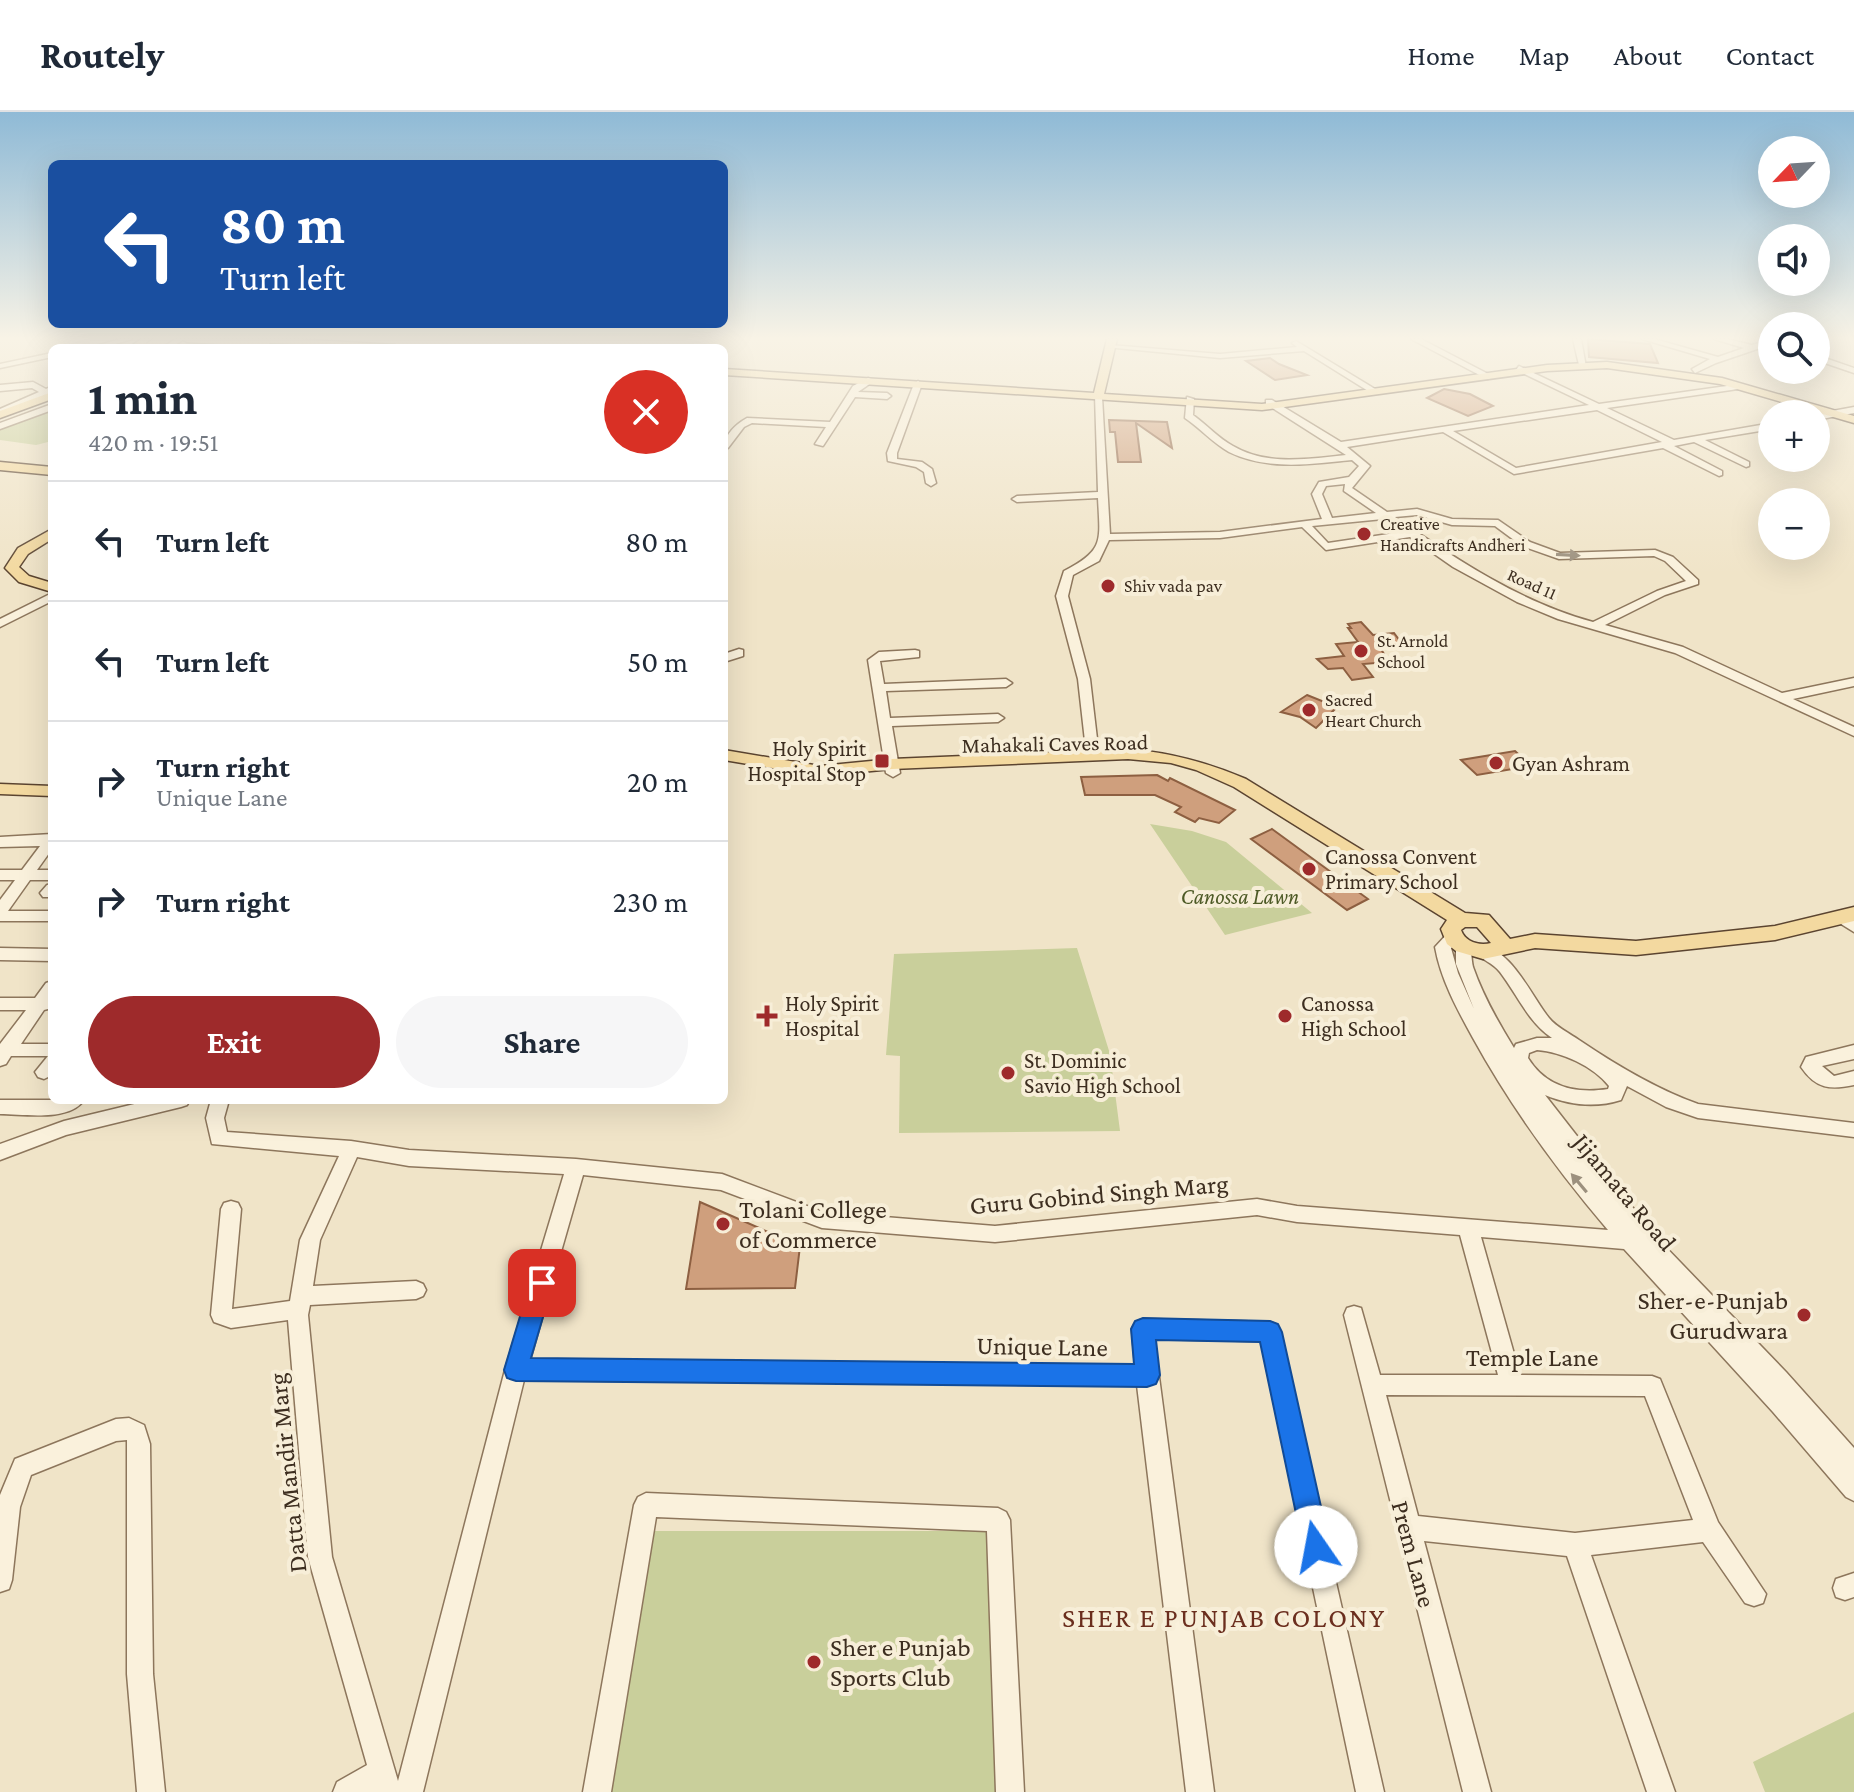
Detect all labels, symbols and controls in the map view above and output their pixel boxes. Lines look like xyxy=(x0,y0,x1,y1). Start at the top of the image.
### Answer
text: Routely xyxy=(40,34,164,76)
text: Home xyxy=(1408,40,1475,71)
text: Map xyxy=(1519,40,1570,71)
text: About xyxy=(1614,40,1682,71)
text: Contact xyxy=(1726,40,1814,71)
north arrow xyxy=(1758,136,1830,208)
map controls xyxy=(1758,136,1830,560)
icon: left xyxy=(88,192,192,296)
text: 80 m xyxy=(220,193,345,255)
button: sound xyxy=(1758,224,1830,296)
text: Turn left xyxy=(220,258,345,298)
button: search xyxy=(1758,312,1830,384)
button: close xyxy=(604,370,688,454)
text: 1 min xyxy=(88,371,197,424)
button: + xyxy=(1758,400,1830,472)
text: 420 m · 19:51 xyxy=(88,428,218,457)
button: − xyxy=(1758,488,1830,560)
place label: Creative Handicrafts Andheri xyxy=(1380,514,1526,555)
icon: left xyxy=(88,519,132,563)
text: Turn left xyxy=(156,525,269,558)
text: 80 m xyxy=(625,525,688,558)
marker: Creative Handicrafts Andheri xyxy=(1355,525,1373,543)
one-way arrow xyxy=(1556,549,1582,562)
street label: Road 11 xyxy=(1504,564,1560,604)
place label: Shiv vada pav xyxy=(1124,576,1223,596)
marker: Shiv vada pav xyxy=(1099,577,1117,595)
place label: St. Arnold School xyxy=(1377,631,1449,672)
icon: left xyxy=(88,639,132,683)
marker: St. Arnold School xyxy=(1352,642,1370,660)
text: Turn left xyxy=(156,645,269,678)
text: 50 m xyxy=(627,645,688,678)
place label: Sacred Heart Church xyxy=(1325,690,1422,731)
marker: Sacred Heart Church xyxy=(1300,701,1318,719)
street label: Mahakali Caves Road xyxy=(961,729,1149,758)
place label: Holy Spirit Hospital Stop xyxy=(748,736,867,786)
text: Turn right xyxy=(156,750,290,783)
place label: Gyan Ashram xyxy=(1512,751,1630,776)
marker: Holy Spirit Hospital Stop xyxy=(873,752,891,770)
marker: Gyan Ashram xyxy=(1487,754,1505,772)
icon: right xyxy=(88,759,132,803)
text: 20 m xyxy=(627,765,688,798)
text: Unique Lane xyxy=(156,783,287,812)
place label: Canossa Convent Primary School xyxy=(1325,844,1477,894)
marker: Canossa Convent Primary School xyxy=(1300,860,1318,878)
icon: right xyxy=(88,879,132,923)
park label: Canossa Lawn xyxy=(1181,884,1299,909)
text: Turn right xyxy=(156,885,290,918)
text: 230 m xyxy=(613,885,688,918)
place label: Holy Spirit Hospital xyxy=(785,991,880,1041)
place label: Canossa High School xyxy=(1301,991,1407,1041)
button: Exit xyxy=(88,996,380,1088)
button: Share xyxy=(396,996,688,1088)
marker: Holy Spirit Hospital xyxy=(756,1005,778,1027)
marker: Canossa High School xyxy=(1276,1007,1294,1025)
place label: St. Dominic Savio High School xyxy=(1024,1048,1181,1098)
marker: St. Dominic Savio High School xyxy=(999,1064,1017,1082)
street label: Jijamata Road xyxy=(1566,1126,1682,1257)
street label: Guru Gobind Singh Marg xyxy=(969,1169,1230,1220)
one-way arrow xyxy=(1571,1174,1588,1194)
place label: Tolani College of Commerce xyxy=(739,1195,887,1254)
marker: Tolani College of Commerce xyxy=(714,1215,732,1233)
pin xyxy=(508,1249,576,1317)
icon: arrive xyxy=(520,1261,564,1305)
place label: Sher-e-Punjab Gurudwara xyxy=(1638,1286,1788,1345)
marker: Sher-e-Punjab Gurudwara xyxy=(1795,1306,1813,1324)
street label: Unique Lane xyxy=(976,1331,1108,1362)
street label: Temple Lane xyxy=(1466,1343,1598,1372)
street label: Datta Mandir Marg xyxy=(263,1371,312,1574)
street label: Prem Lane xyxy=(1385,1498,1442,1611)
position arrow xyxy=(1274,1505,1358,1589)
district label: SHER E PUNJAB COLONY xyxy=(1062,1602,1386,1633)
place label: Sher e Punjab Sports Club xyxy=(830,1633,971,1692)
marker: Sher e Punjab Sports Club xyxy=(805,1653,823,1671)

